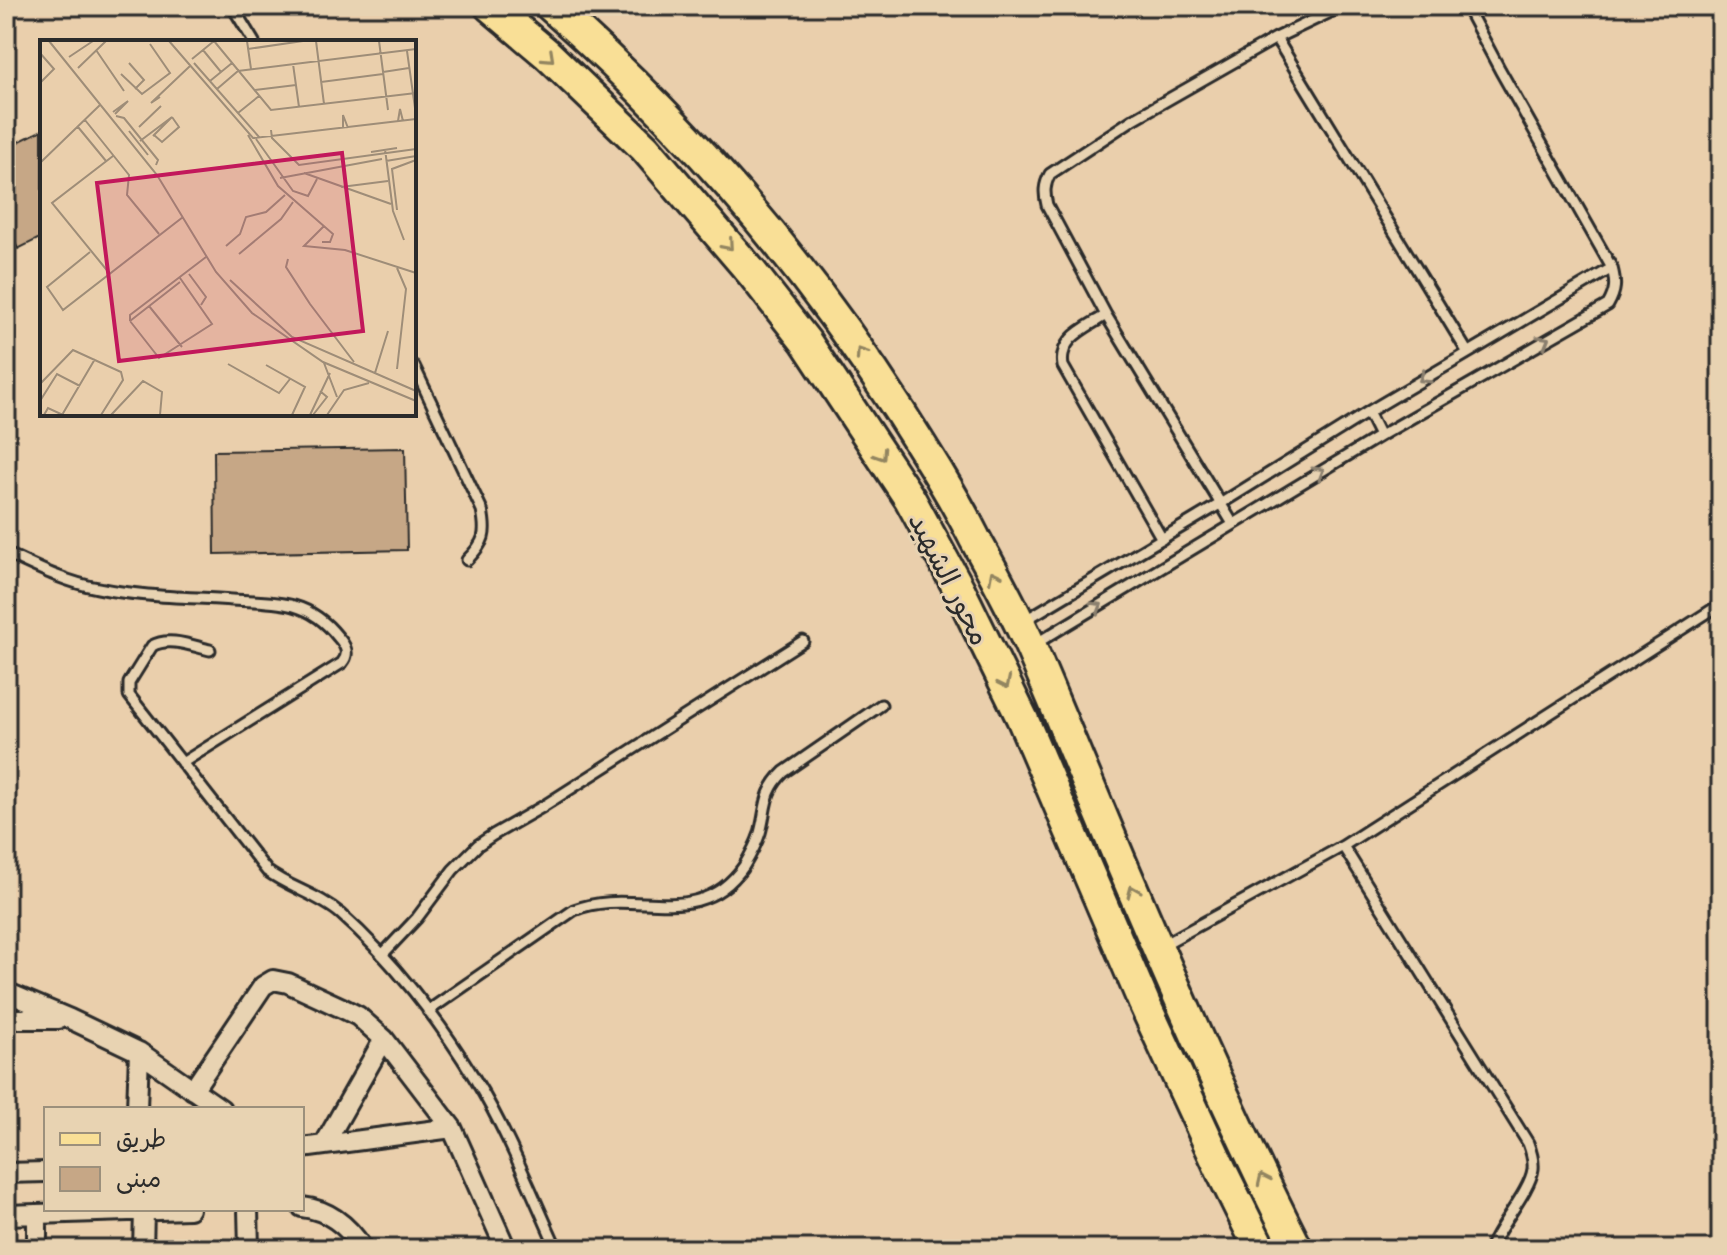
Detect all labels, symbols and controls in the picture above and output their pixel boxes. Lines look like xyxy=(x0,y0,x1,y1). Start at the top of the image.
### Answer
inset map xyxy=(40,40,416,416)
one-way arrow xyxy=(540,48,554,62)
one-way arrow xyxy=(718,236,733,251)
one-way arrow xyxy=(1536,336,1550,351)
one-way arrow xyxy=(856,347,871,361)
one-way arrow xyxy=(1418,368,1433,384)
one-way arrow xyxy=(872,446,887,461)
one-way arrow xyxy=(1310,466,1325,482)
street label: محور الشهيد xyxy=(899,504,1003,652)
one-way arrow xyxy=(989,570,1004,585)
one-way arrow xyxy=(1088,601,1103,616)
one-way arrow xyxy=(995,675,1011,690)
one-way arrow xyxy=(1127,885,1143,899)
legend xyxy=(44,1107,304,1211)
text: طريق xyxy=(116,1119,166,1155)
text: مبنى xyxy=(116,1159,161,1195)
one-way arrow xyxy=(1257,1173,1273,1187)

